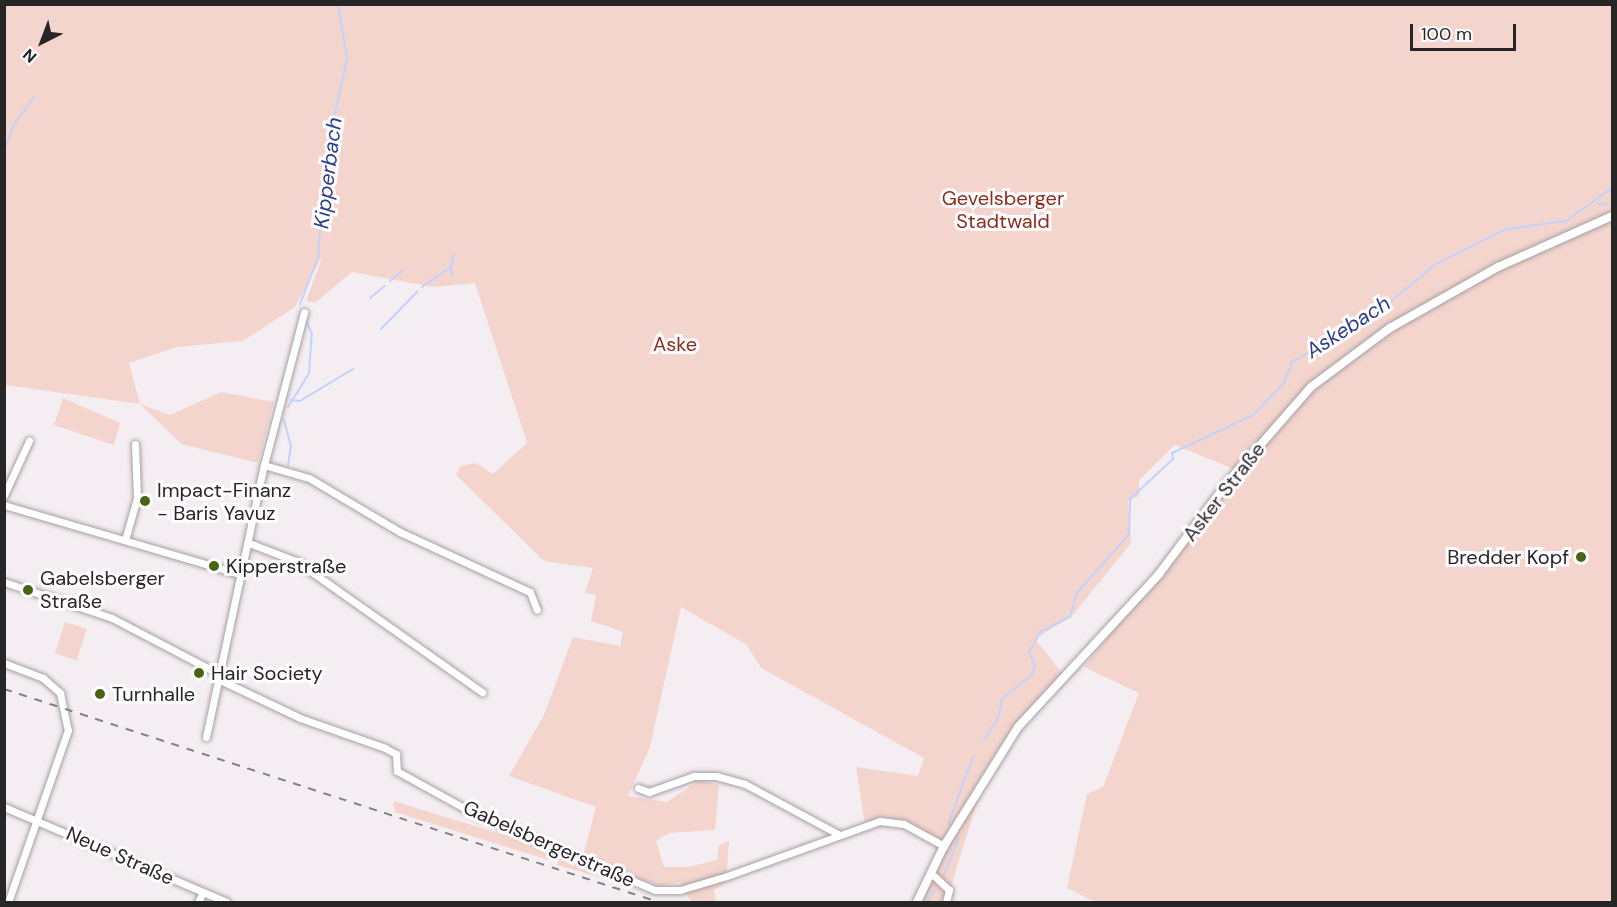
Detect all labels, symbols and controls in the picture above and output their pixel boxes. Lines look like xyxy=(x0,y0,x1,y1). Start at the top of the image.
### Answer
north arrow xyxy=(12,12,72,72)
scale bar xyxy=(1413,12,1520,50)
text: 100 m xyxy=(1421,22,1472,46)
text: N xyxy=(18,44,41,67)
water label: Kipperbach xyxy=(309,116,347,230)
park label: Gevelsberger Stadtwald xyxy=(942,187,1064,234)
water label: Askebach xyxy=(1301,290,1395,364)
park label: Aske xyxy=(653,332,697,356)
street label: Asker Straße xyxy=(1178,438,1270,546)
place label: Impact-Finanz - Baris Yavuz xyxy=(157,478,291,525)
marker: Impact-Finanz - Baris Yavuz xyxy=(138,494,152,508)
place label: Bredder Kopf xyxy=(1447,545,1569,569)
marker: Bredder Kopf xyxy=(1574,550,1588,564)
place label: Kipperstraße xyxy=(226,554,346,578)
marker: Kipperstraße xyxy=(207,559,221,573)
place label: Gabelsberger Straße xyxy=(40,566,165,613)
marker: Gabelsberger Straße xyxy=(21,583,35,597)
place label: Hair Society xyxy=(211,661,323,685)
marker: Hair Society xyxy=(192,666,206,680)
place label: Turnhalle xyxy=(112,682,195,706)
marker: Turnhalle xyxy=(93,687,107,701)
street label: Gabelsbergerstraße xyxy=(460,795,638,893)
street label: Neue Straße xyxy=(62,822,178,890)

